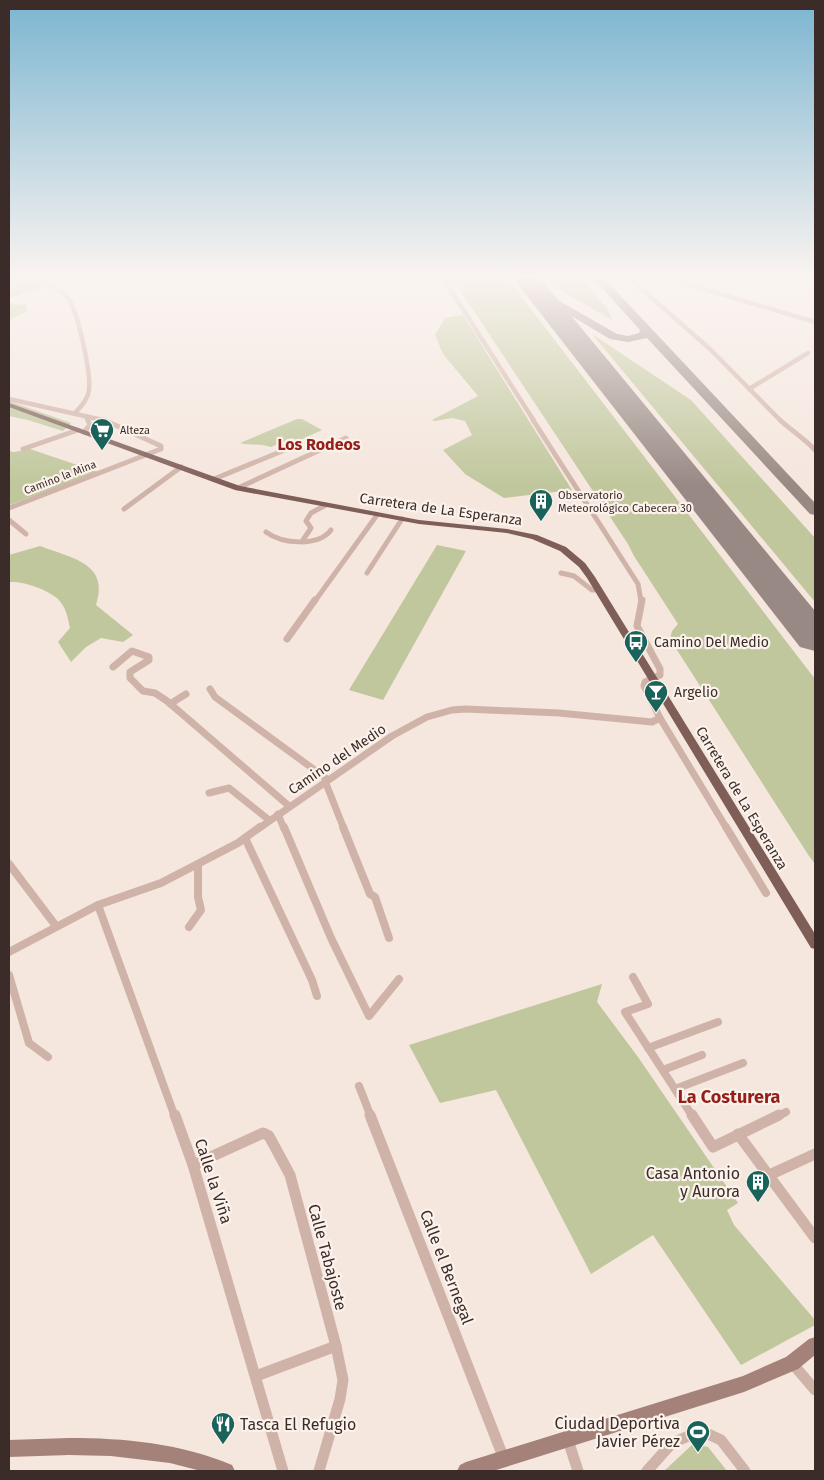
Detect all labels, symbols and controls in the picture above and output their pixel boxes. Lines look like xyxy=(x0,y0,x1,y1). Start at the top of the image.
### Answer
supermarket icon: Alteza xyxy=(89,417,115,451)
place label: Alteza xyxy=(120,424,150,437)
district label: Los Rodeos xyxy=(277,435,361,454)
street label: Camino la Mina xyxy=(22,458,98,497)
building icon: Observatorio Meteorológico Cabecera 30 xyxy=(528,488,554,522)
place label: Observatorio Meteorológico Cabecera 30 xyxy=(558,489,692,515)
street label: Carretera de La Esperanza xyxy=(358,490,523,529)
bus stop icon: Camino Del Medio xyxy=(623,629,649,663)
place label: Camino Del Medio xyxy=(654,634,769,651)
bar icon: Argelio xyxy=(643,679,669,713)
place label: Argelio xyxy=(674,684,718,701)
street label: Camino del Medio xyxy=(285,720,389,798)
street label: Carretera de La Esperanza xyxy=(692,724,791,873)
district label: La Costurera xyxy=(678,1086,780,1108)
street label: Calle la Viña xyxy=(191,1136,236,1226)
place label: Casa Antonio y Aurora xyxy=(646,1164,740,1201)
building icon: Casa Antonio y Aurora xyxy=(745,1169,771,1203)
street label: Calle Tabajoste xyxy=(304,1202,351,1312)
street label: Calle el Bernegal xyxy=(416,1207,477,1327)
restaurant icon: Tasca El Refugio xyxy=(210,1411,236,1445)
place label: Ciudad Deportiva Javier Pérez xyxy=(554,1414,680,1451)
place label: Tasca El Refugio xyxy=(240,1415,356,1434)
sports icon: Ciudad Deportiva Javier Pérez xyxy=(685,1419,711,1453)

